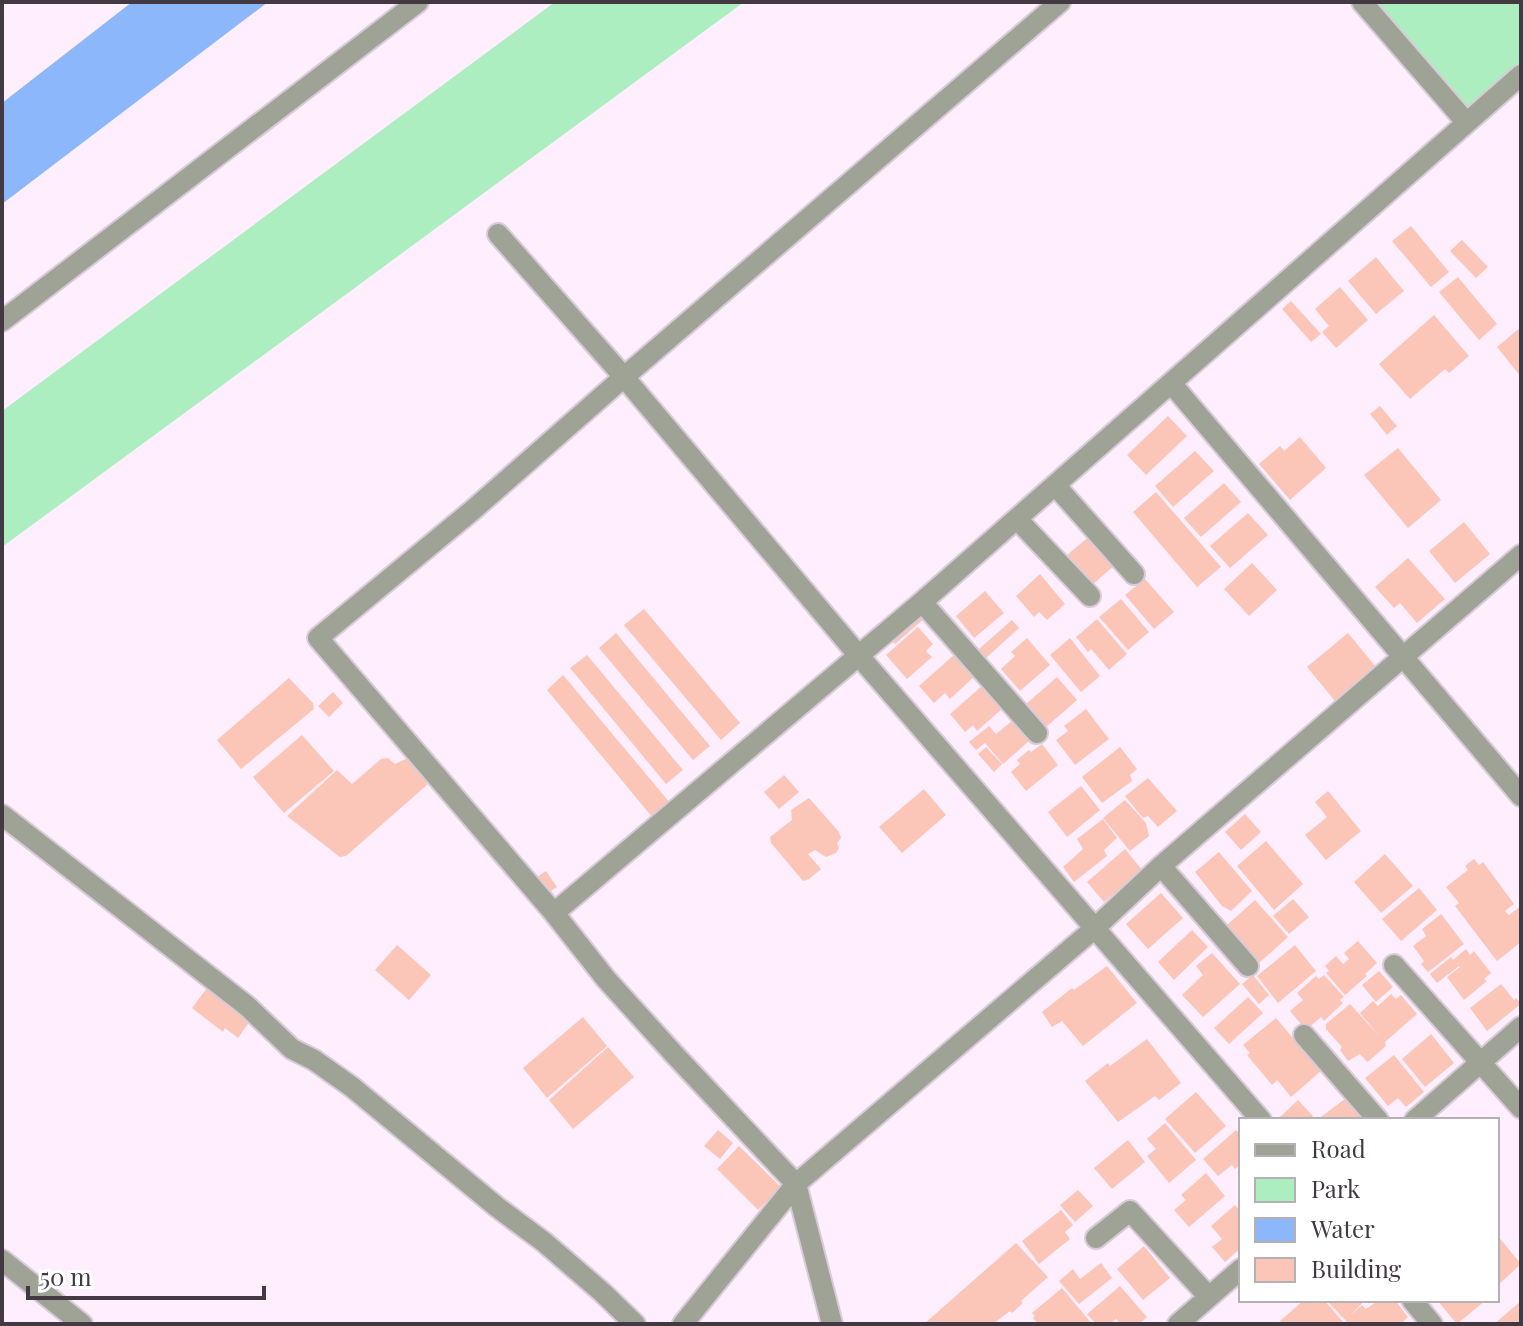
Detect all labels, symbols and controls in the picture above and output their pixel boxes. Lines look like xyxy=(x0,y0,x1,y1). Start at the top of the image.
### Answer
legend xyxy=(1239,1118,1499,1302)
text: Road xyxy=(1311,1132,1366,1164)
text: Park xyxy=(1311,1172,1361,1204)
text: Water xyxy=(1310,1212,1375,1244)
scale bar xyxy=(28,1250,264,1300)
text: Building xyxy=(1311,1252,1402,1284)
text: 50 m xyxy=(40,1260,92,1292)

